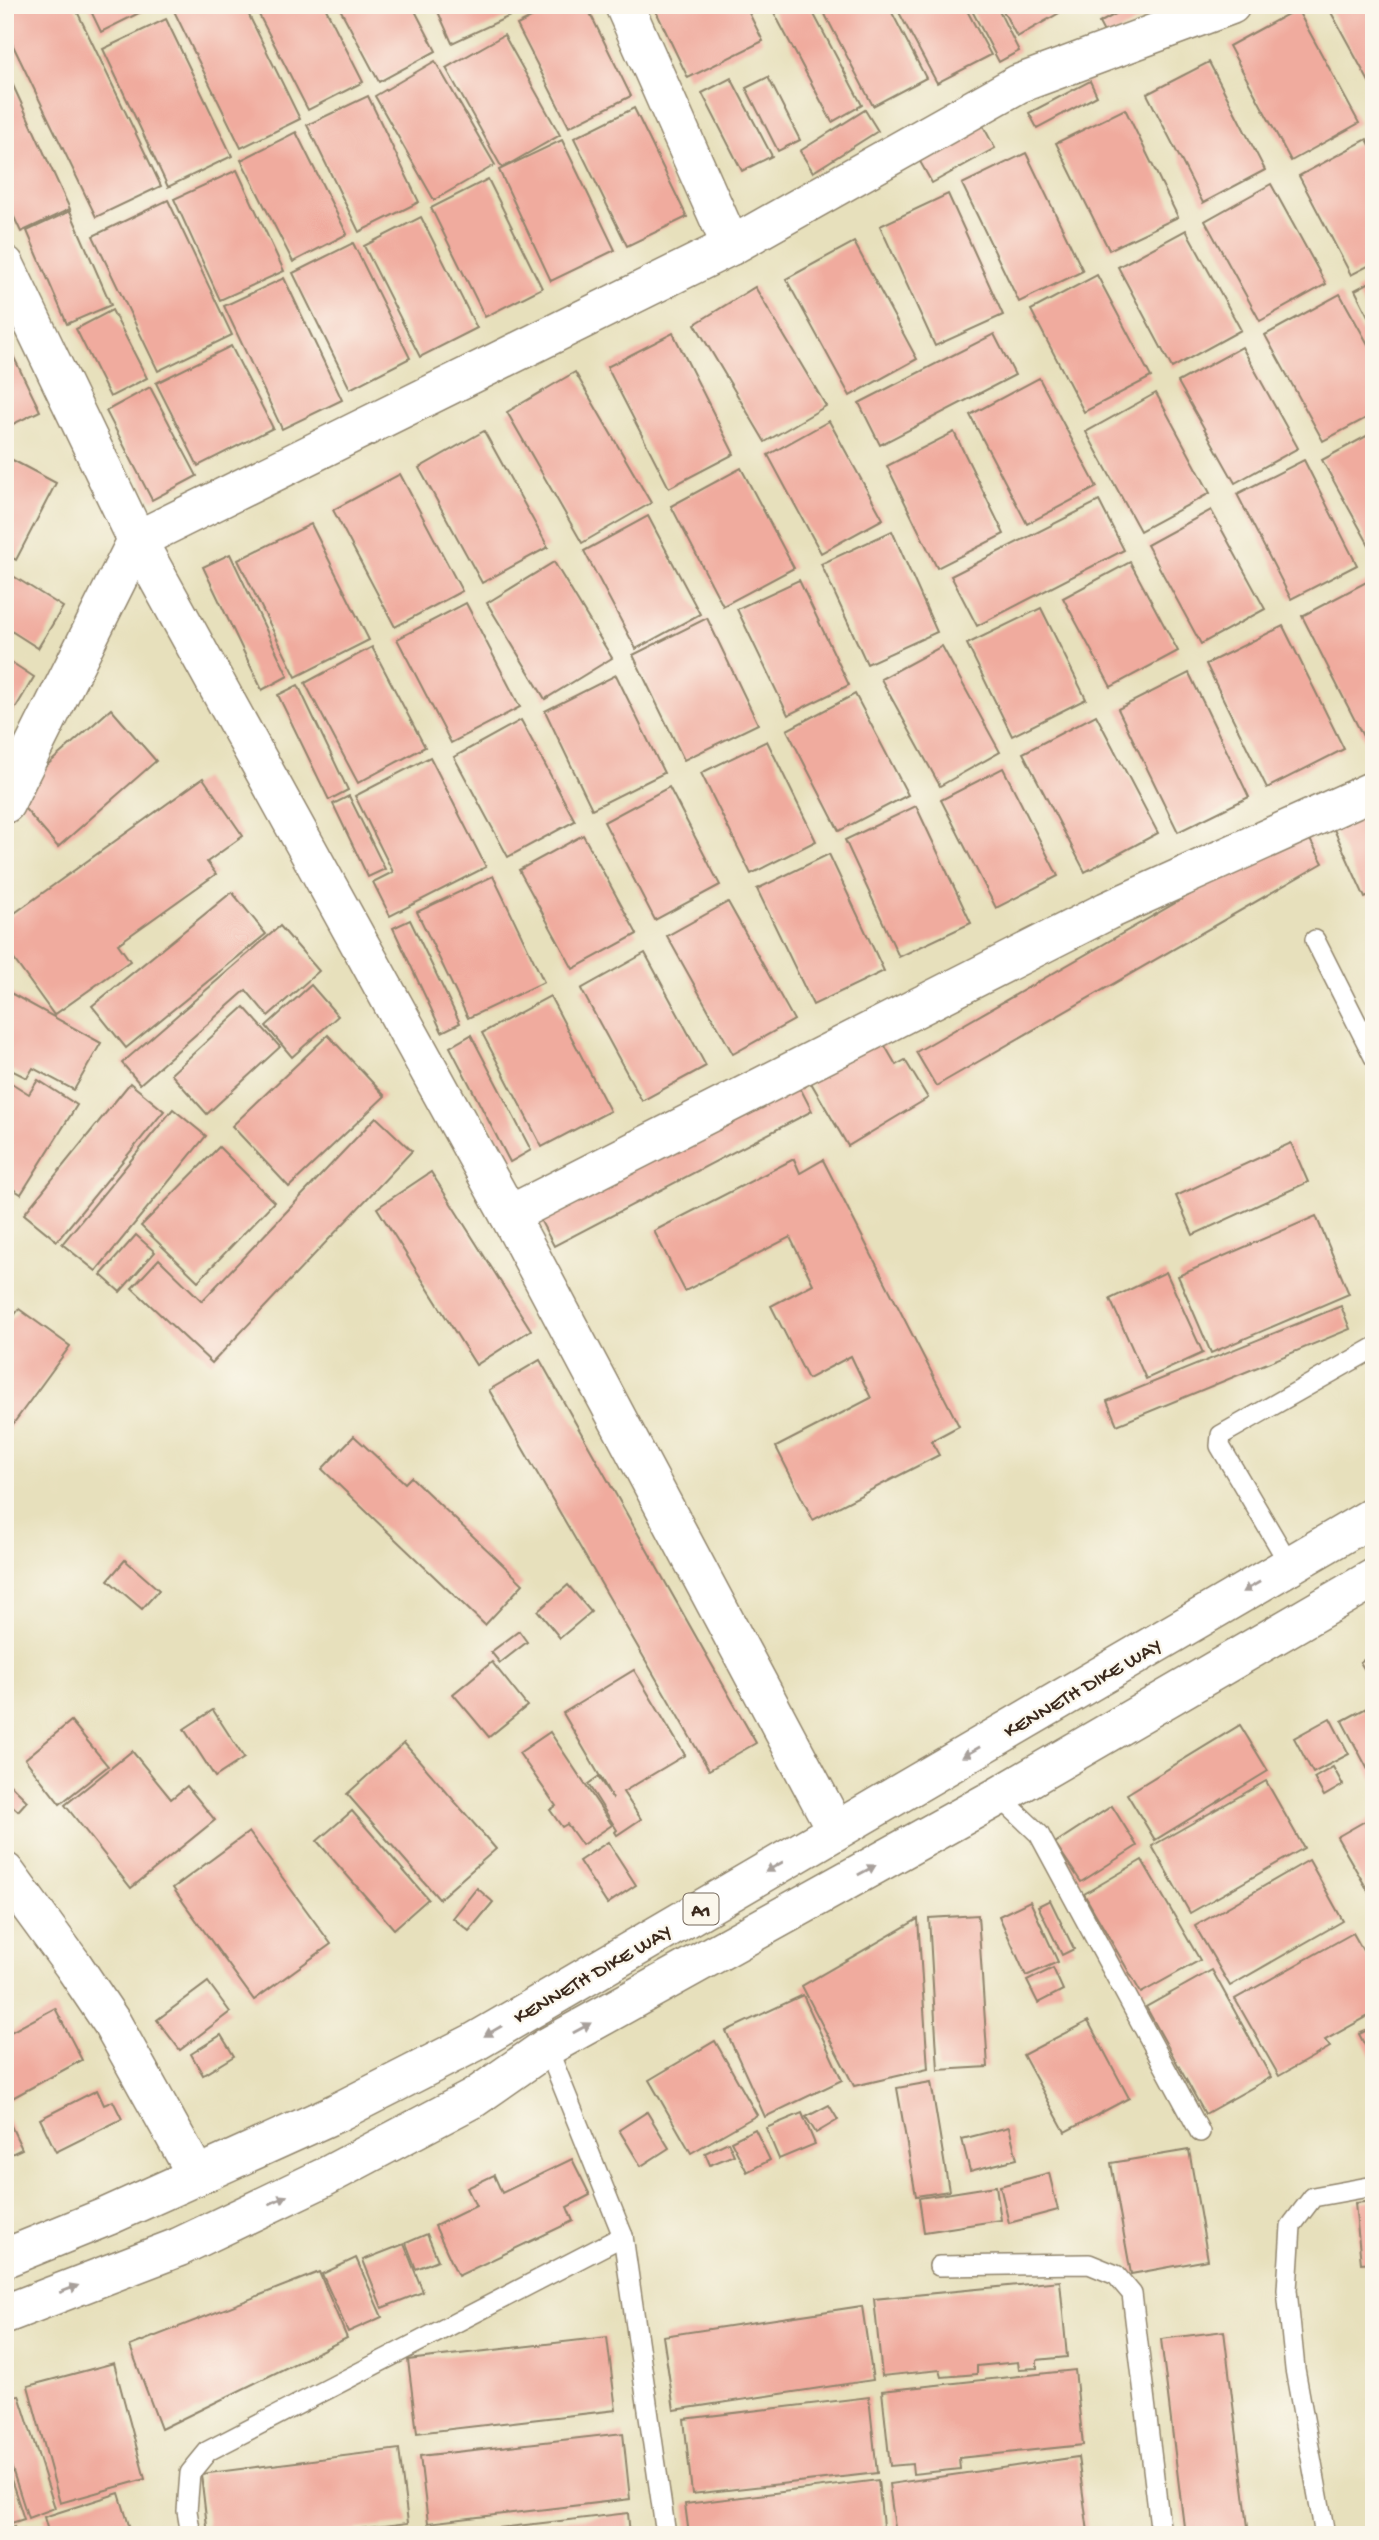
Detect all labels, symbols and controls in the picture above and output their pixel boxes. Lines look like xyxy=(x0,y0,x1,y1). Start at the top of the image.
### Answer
one-way arrow xyxy=(1242,1581,1261,1593)
street label: KENNETH DIKE WAY xyxy=(1000,1635,1167,1745)
one-way arrow xyxy=(961,1745,980,1758)
one-way arrow xyxy=(765,1860,784,1873)
one-way arrow xyxy=(857,1864,876,1876)
road number: A1 xyxy=(684,1894,718,1924)
street label: KENNETH DIKE WAY xyxy=(510,1921,677,2031)
one-way arrow xyxy=(572,2022,592,2034)
one-way arrow xyxy=(484,2025,503,2037)
one-way arrow xyxy=(268,2194,288,2206)
one-way arrow xyxy=(59,2284,80,2295)

